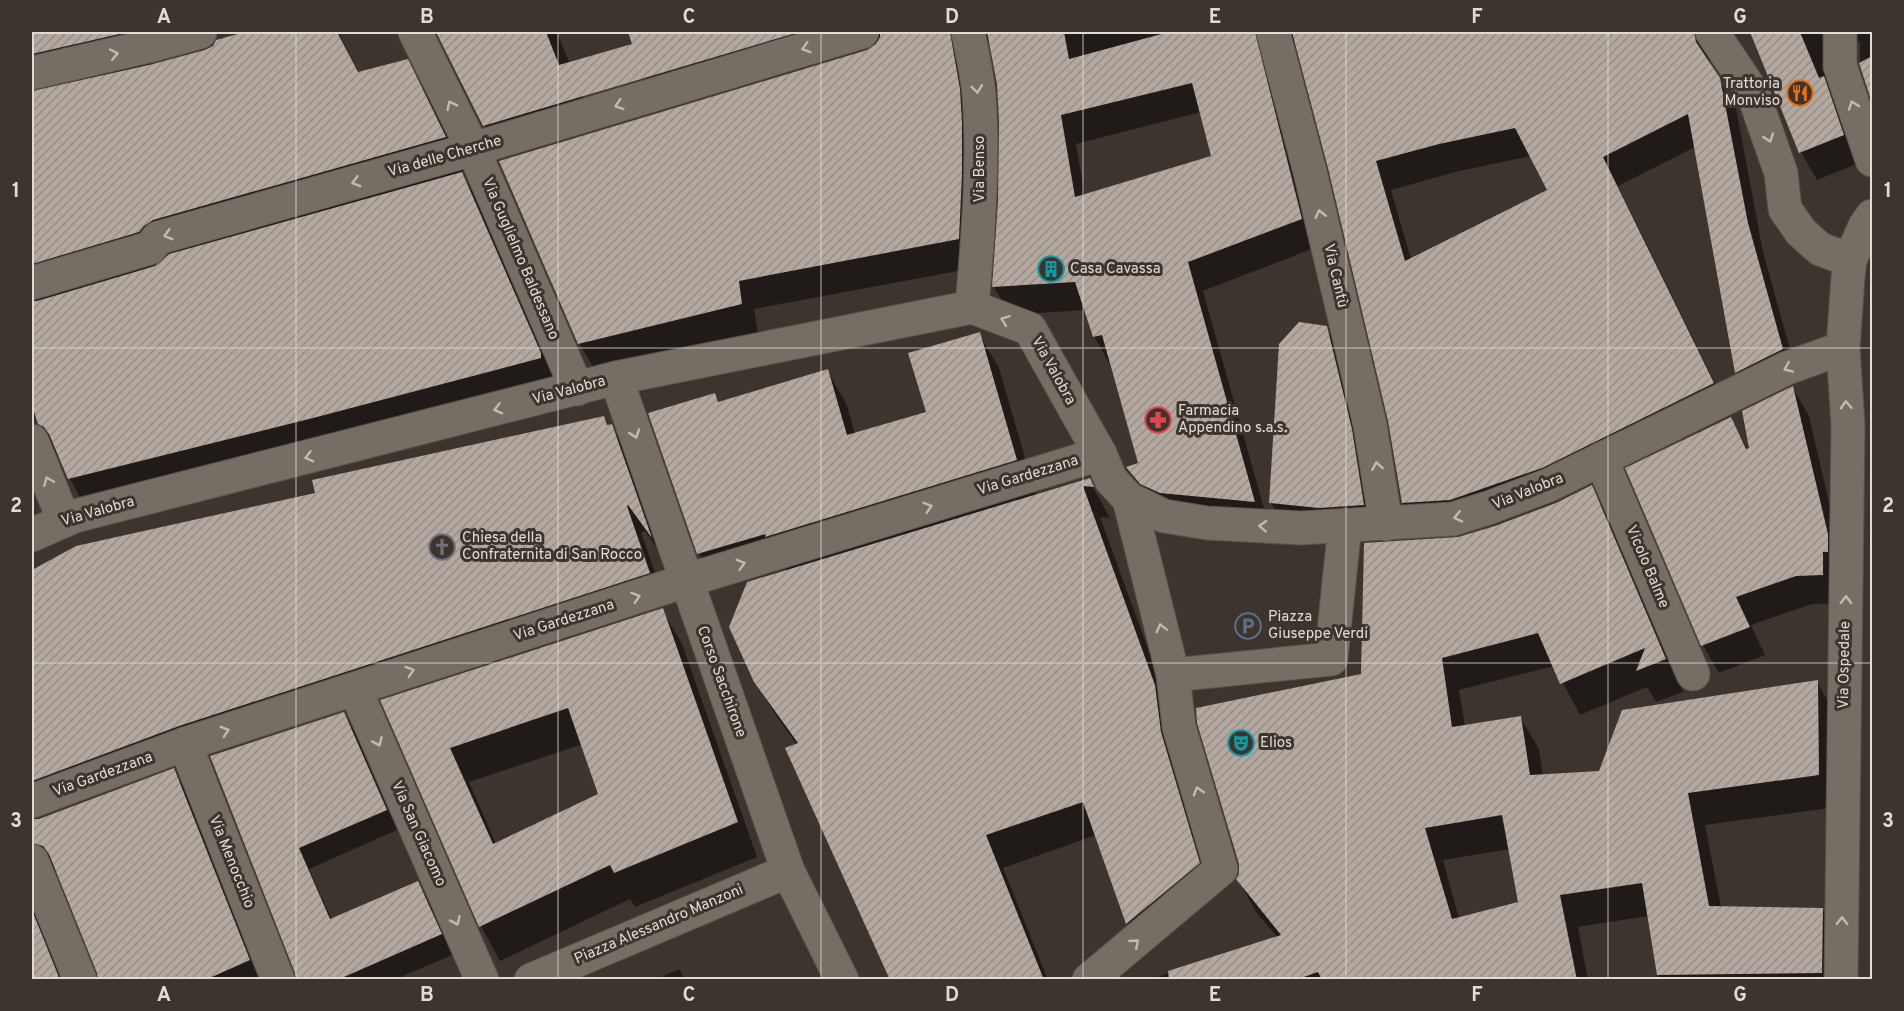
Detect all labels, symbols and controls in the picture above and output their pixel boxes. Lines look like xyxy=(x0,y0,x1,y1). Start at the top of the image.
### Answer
text: A xyxy=(157,5,171,31)
text: B xyxy=(420,5,434,31)
text: C xyxy=(683,5,695,31)
text: D xyxy=(945,5,959,31)
text: E xyxy=(1209,5,1221,31)
text: F xyxy=(1471,5,1483,31)
text: G xyxy=(1733,5,1747,31)
one-way arrow xyxy=(801,41,812,54)
one-way arrow xyxy=(108,48,118,61)
place label: Trattoria Monviso xyxy=(1723,75,1780,111)
restaurant icon: Trattoria Monviso xyxy=(1785,78,1815,108)
one-way arrow xyxy=(971,85,983,94)
one-way arrow xyxy=(614,98,625,110)
one-way arrow xyxy=(1848,100,1861,111)
one-way arrow xyxy=(447,101,458,112)
street label: Via delle Cherche xyxy=(386,132,504,182)
one-way arrow xyxy=(1761,132,1774,143)
street label: Via Benso xyxy=(971,136,990,202)
one-way arrow xyxy=(351,175,362,187)
street label: Via Guglielmo Baldessano xyxy=(477,175,563,343)
text: 1 xyxy=(12,179,20,205)
text: 1 xyxy=(1884,179,1892,205)
one-way arrow xyxy=(1314,209,1327,219)
one-way arrow xyxy=(163,228,174,240)
street label: Via Cantù xyxy=(1318,242,1352,310)
building icon: Casa Cavassa xyxy=(1036,254,1066,284)
place label: Casa Cavassa xyxy=(1070,260,1161,279)
one-way arrow xyxy=(1001,314,1011,327)
street label: Via Valobra xyxy=(1026,334,1080,408)
one-way arrow xyxy=(1783,361,1794,373)
street label: Via Valobra xyxy=(530,372,608,410)
one-way arrow xyxy=(1840,400,1853,409)
one-way arrow xyxy=(493,402,503,415)
place label: Farmacia Appendino s.a.s. xyxy=(1178,402,1287,438)
pharmacy icon: Farmacia Appendino s.a.s. xyxy=(1143,405,1173,435)
one-way arrow xyxy=(627,428,640,438)
one-way arrow xyxy=(304,450,315,462)
street label: Via Gardezzana xyxy=(975,452,1081,500)
one-way arrow xyxy=(1371,461,1383,470)
street label: Via Valobra xyxy=(1490,469,1566,515)
one-way arrow xyxy=(43,476,55,487)
street label: Via Valobra xyxy=(59,493,137,531)
text: 2 xyxy=(10,494,22,520)
text: 2 xyxy=(1882,494,1894,520)
one-way arrow xyxy=(922,502,933,514)
one-way arrow xyxy=(1453,509,1463,522)
one-way arrow xyxy=(1259,520,1268,533)
street label: Vicolo Balme xyxy=(1621,523,1673,611)
place label: Chiesa della Confraternita di San Rocco xyxy=(462,529,642,565)
church icon: Chiesa della Confraternita di San Rocco xyxy=(427,532,457,562)
one-way arrow xyxy=(735,559,746,571)
one-way arrow xyxy=(630,592,641,605)
one-way arrow xyxy=(1839,595,1852,604)
street label: Via Gardezzana xyxy=(511,596,617,646)
place label: Piazza Giuseppe Verdi xyxy=(1268,608,1368,644)
parking icon: Piazza Giuseppe Verdi xyxy=(1233,611,1263,641)
street label: Via Ospedale xyxy=(1835,621,1855,709)
one-way arrow xyxy=(1156,623,1168,634)
street label: Corso Sacchirone xyxy=(692,624,750,740)
one-way arrow xyxy=(404,665,415,678)
one-way arrow xyxy=(219,726,230,738)
theatre icon: Elios xyxy=(1226,728,1256,758)
place label: Elios xyxy=(1260,734,1292,753)
one-way arrow xyxy=(371,736,383,747)
street label: Via Gardezzana xyxy=(50,748,156,802)
street label: Via San Giacomo xyxy=(386,778,450,890)
one-way arrow xyxy=(1193,786,1205,797)
text: 3 xyxy=(10,809,22,835)
text: 3 xyxy=(1882,809,1894,835)
street label: Via Menocchio xyxy=(204,813,258,911)
street label: Piazza Alessandro Manzoni xyxy=(572,881,746,969)
one-way arrow xyxy=(449,915,461,926)
one-way arrow xyxy=(1836,916,1848,925)
one-way arrow xyxy=(1128,939,1139,950)
text: A xyxy=(157,983,171,1009)
text: B xyxy=(420,983,434,1009)
text: C xyxy=(683,983,695,1009)
text: D xyxy=(945,983,959,1009)
text: E xyxy=(1209,983,1221,1009)
text: F xyxy=(1471,983,1483,1009)
text: G xyxy=(1733,983,1747,1009)

